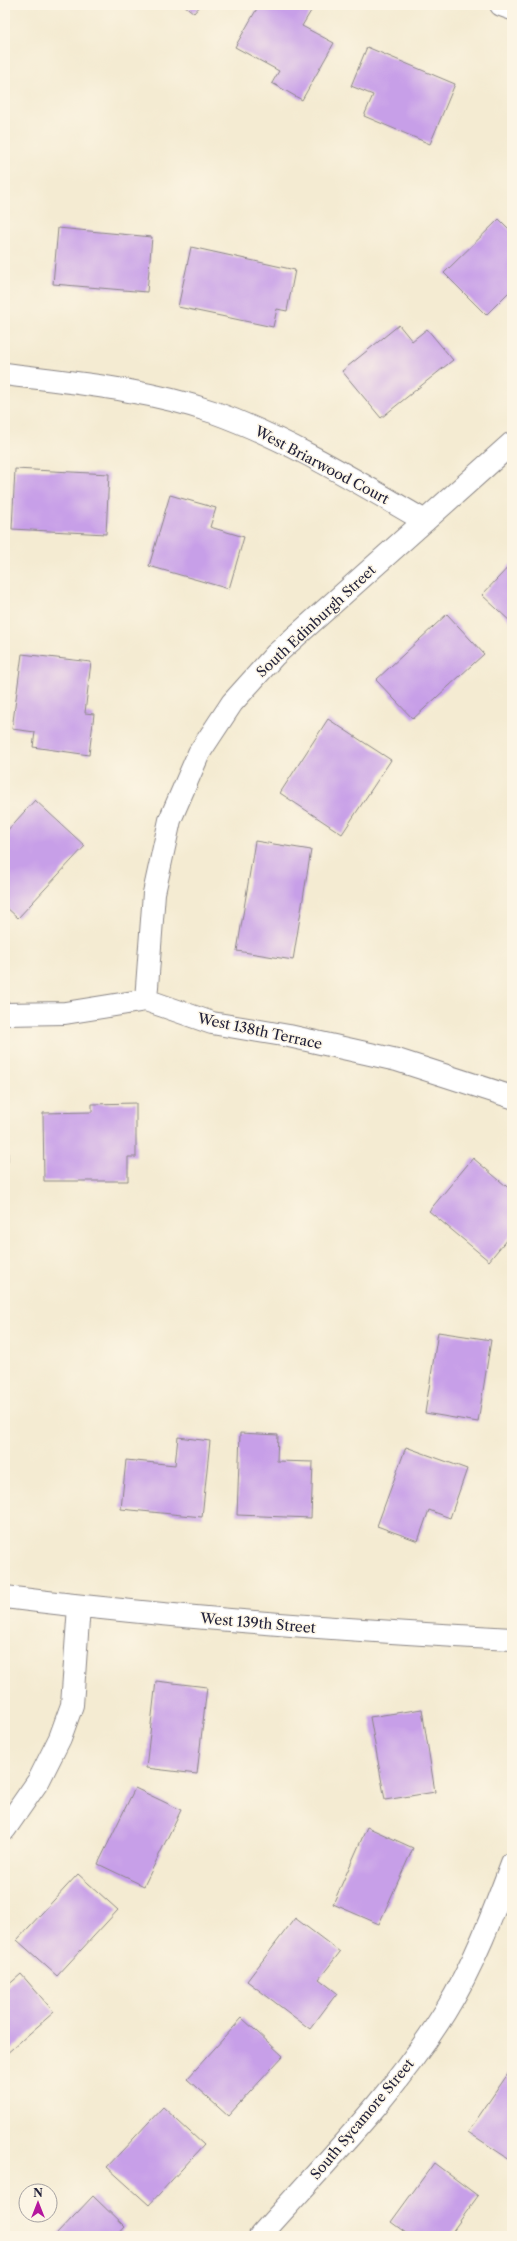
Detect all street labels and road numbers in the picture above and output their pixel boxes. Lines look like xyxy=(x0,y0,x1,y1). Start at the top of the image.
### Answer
street label: West Briarwood Court xyxy=(251,422,392,508)
street label: South Edinburgh Street xyxy=(253,561,379,681)
street label: West 138th Terrace xyxy=(195,1009,324,1053)
street label: West 139th Street xyxy=(199,1609,316,1637)
street label: South Sycamore Street xyxy=(306,2055,418,2183)

